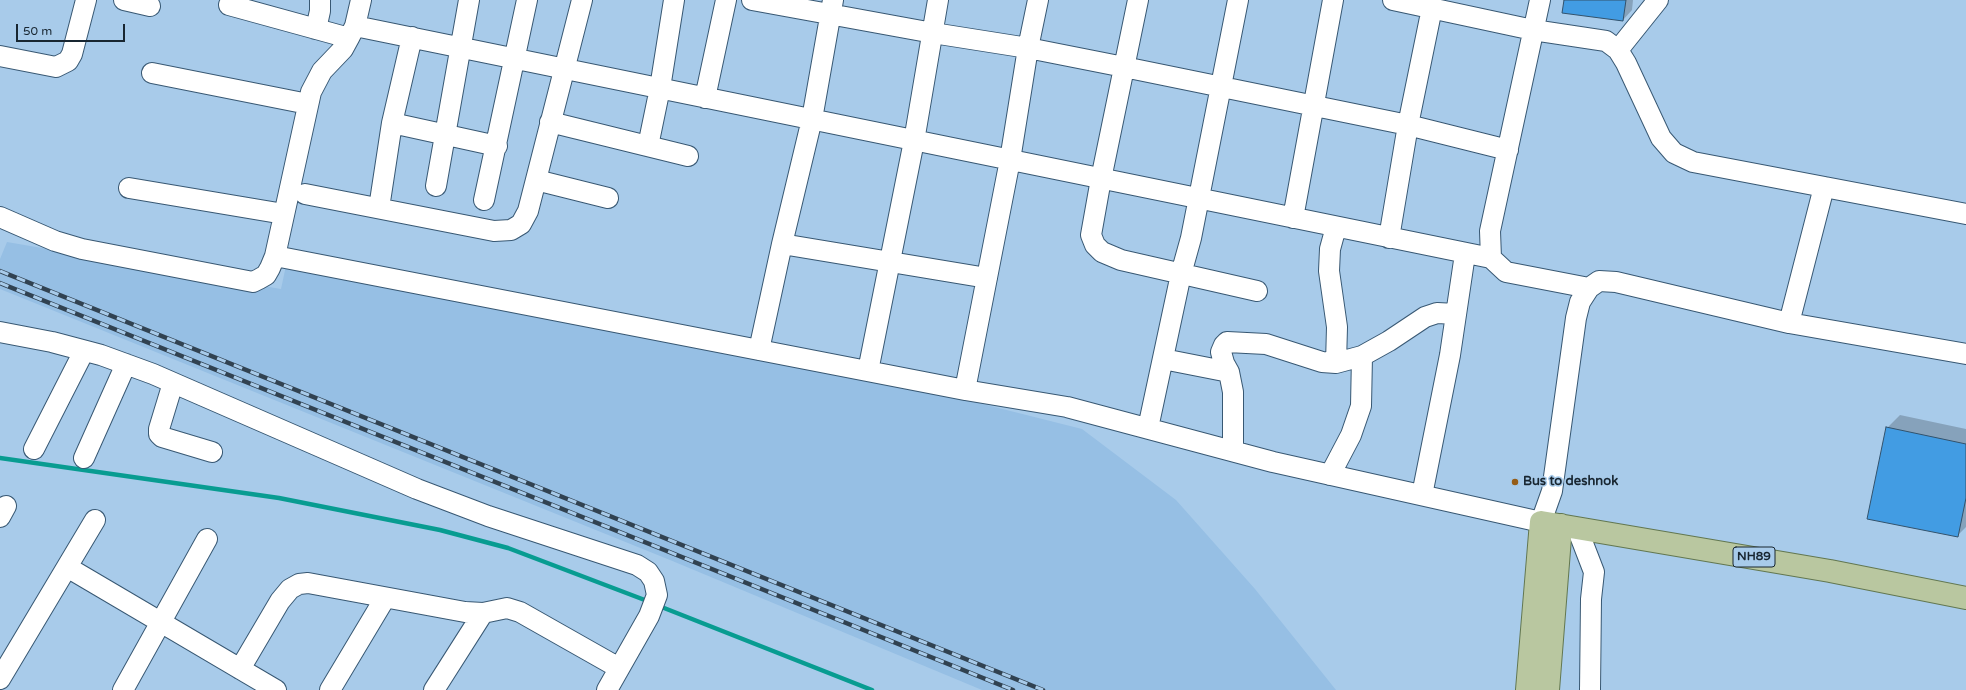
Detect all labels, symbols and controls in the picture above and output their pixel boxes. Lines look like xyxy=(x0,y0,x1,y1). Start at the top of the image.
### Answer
scale bar xyxy=(18,16,127,42)
text: 50 m xyxy=(23,24,52,38)
place label: Bus to deshnok xyxy=(1523,474,1618,490)
marker: Bus to deshnok xyxy=(1510,477,1520,487)
road number: NH89 xyxy=(1733,547,1775,567)

